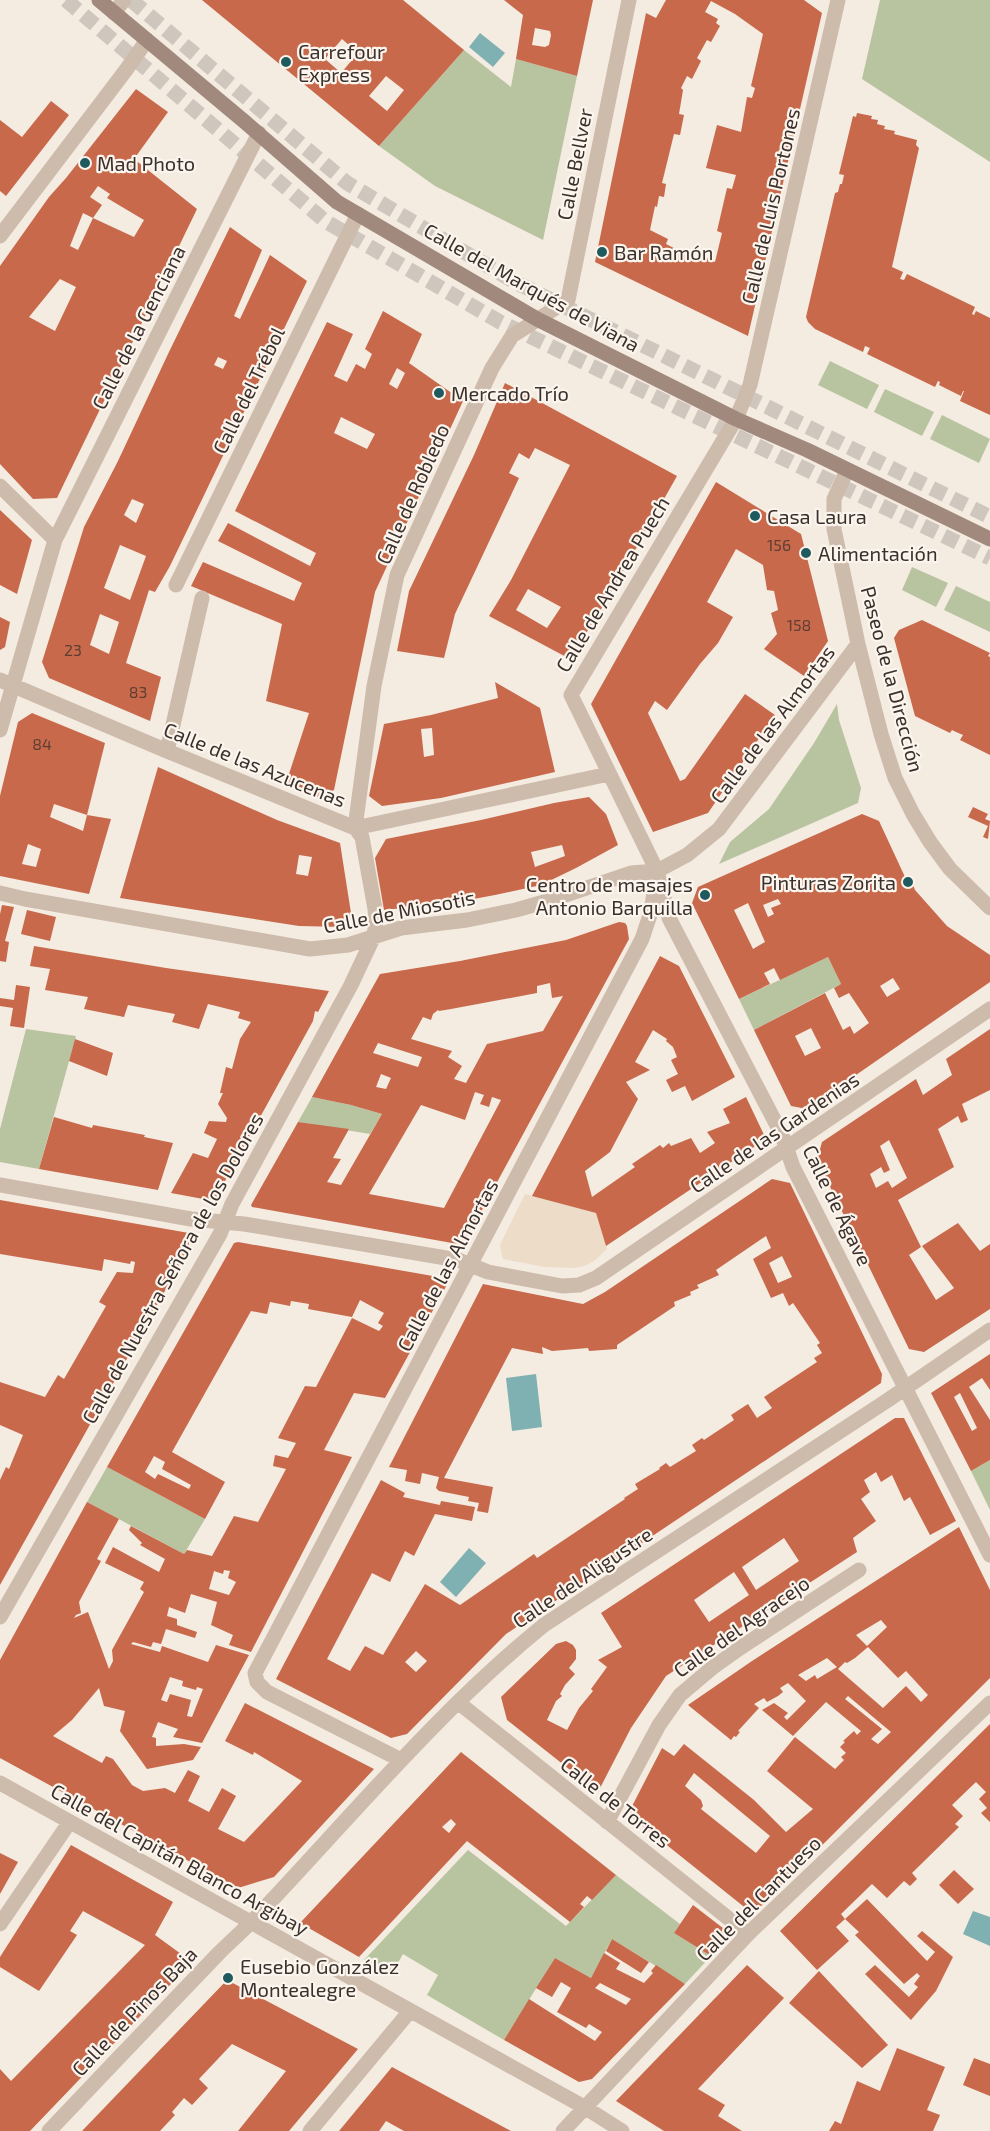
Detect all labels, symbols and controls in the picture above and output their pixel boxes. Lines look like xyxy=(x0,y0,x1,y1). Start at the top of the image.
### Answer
place label: Carrefour Express xyxy=(298,39,385,86)
marker: Carrefour Express xyxy=(279,55,293,69)
street label: Calle Bellver xyxy=(551,106,597,222)
street label: Calle de Luis Portones xyxy=(736,106,804,306)
place label: Mad Photo xyxy=(97,151,195,175)
marker: Mad Photo xyxy=(78,156,92,170)
street label: Calle del Marqués de Viana xyxy=(420,218,644,356)
place label: Bar Ramón xyxy=(614,240,713,264)
street label: Calle de la Genciana xyxy=(86,241,190,413)
marker: Bar Ramón xyxy=(595,245,609,259)
street label: Calle del Trébol xyxy=(207,323,289,457)
place label: Mercado Trío xyxy=(451,381,569,405)
marker: Mercado Trío xyxy=(432,386,446,400)
street label: Calle de Robledo xyxy=(370,420,454,568)
street label: Calle de Andrea Puech xyxy=(550,492,674,676)
place label: Casa Laura xyxy=(767,504,867,528)
marker: Casa Laura xyxy=(748,509,762,523)
house number: 156 xyxy=(767,535,791,554)
place label: Alimentación xyxy=(818,541,938,565)
marker: Alimentación xyxy=(799,546,813,560)
street label: Paseo de la Dirección xyxy=(857,583,929,775)
house number: 158 xyxy=(787,615,811,634)
house number: 23 xyxy=(64,640,82,659)
street label: Calle de las Almortas xyxy=(705,640,839,808)
house number: 83 xyxy=(129,682,147,701)
street label: Calle de las Azucenas xyxy=(160,716,350,812)
house number: 84 xyxy=(32,734,52,753)
place label: Pinturas Zorita xyxy=(761,870,896,894)
place label: Centro de masajes Antonio Barquilla xyxy=(526,872,693,919)
marker: Pinturas Zorita xyxy=(901,875,915,889)
street label: Calle de Miosotis xyxy=(321,885,477,937)
marker: Centro de masajes Antonio Barquilla xyxy=(698,888,712,902)
street label: Calle de las Gardenias xyxy=(685,1066,863,1198)
street label: Calle de Nuestra Señora de los Dolores xyxy=(76,1109,268,1427)
street label: Calle de Ágave xyxy=(798,1141,878,1269)
street label: Calle de las Almortas xyxy=(392,1175,502,1355)
street label: Calle del Aligustre xyxy=(508,1521,656,1633)
street label: Calle del Agracejo xyxy=(668,1570,814,1682)
street label: Calle de Torres xyxy=(556,1752,676,1852)
street label: Calle del Capitán Blanco Argibay xyxy=(47,1778,313,1940)
street label: Calle del Cantueso xyxy=(691,1831,825,1965)
street label: Calle de Pinos Baja xyxy=(66,1942,202,2080)
place label: Eusebio González Montealegre xyxy=(240,1954,399,2001)
marker: Eusebio González Montealegre xyxy=(221,1971,235,1985)

